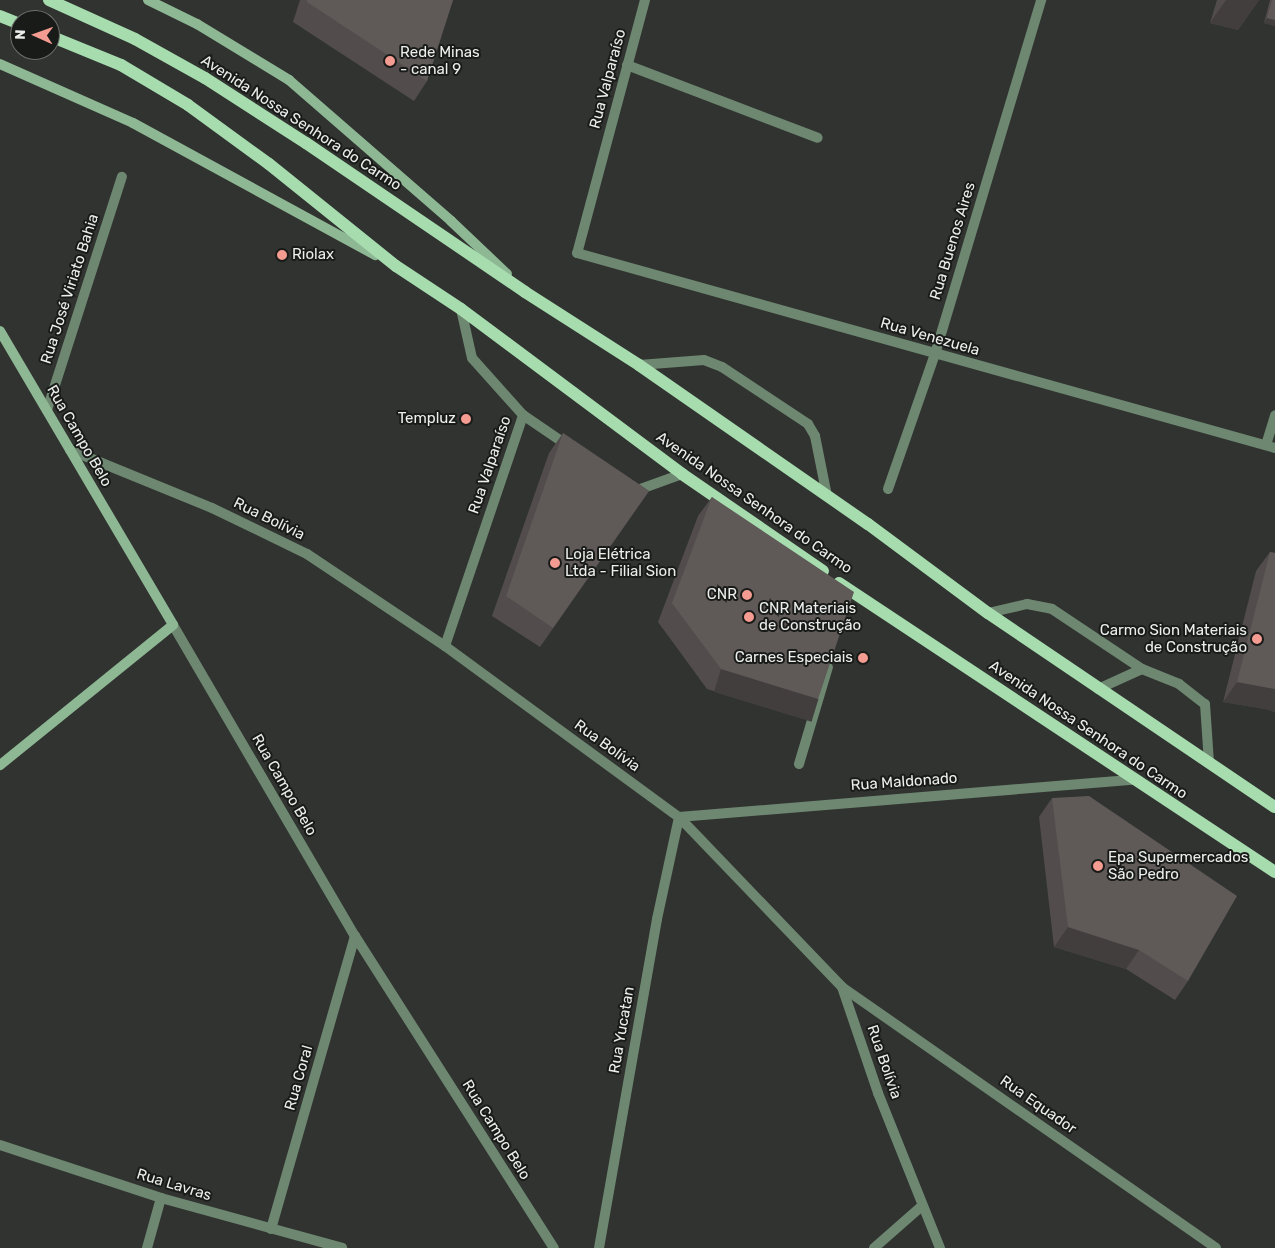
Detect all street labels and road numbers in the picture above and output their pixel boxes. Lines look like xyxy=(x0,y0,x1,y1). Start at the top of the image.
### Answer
street label: Rua Valparaíso xyxy=(586,27,630,131)
street label: Avenida Nossa Senhora do Carmo xyxy=(198,51,404,195)
street label: Rua Buenos Aires xyxy=(926,180,980,302)
street label: Rua José Viriato Bahia xyxy=(37,212,103,366)
street label: Rua Venezuela xyxy=(878,314,982,360)
street label: Rua Campo Belo xyxy=(43,382,115,490)
street label: Rua Valparaíso xyxy=(465,414,515,516)
street label: Avenida Nossa Senhora do Carmo xyxy=(653,428,855,578)
street label: Rua Bolívia xyxy=(230,494,308,544)
street label: Avenida Nossa Senhora do Carmo xyxy=(986,657,1190,803)
street label: Rua Bolívia xyxy=(571,716,643,776)
street label: Rua Campo Belo xyxy=(248,731,320,839)
street label: Rua Maldonado xyxy=(850,769,958,795)
street label: Rua Yucatan xyxy=(605,985,639,1075)
street label: Rua Bolívia xyxy=(863,1023,905,1101)
street label: Rua Coral xyxy=(281,1043,317,1113)
street label: Rua Equador xyxy=(996,1072,1080,1138)
street label: Rua Campo Belo xyxy=(458,1077,534,1183)
street label: Rua Lavras xyxy=(134,1165,214,1205)

